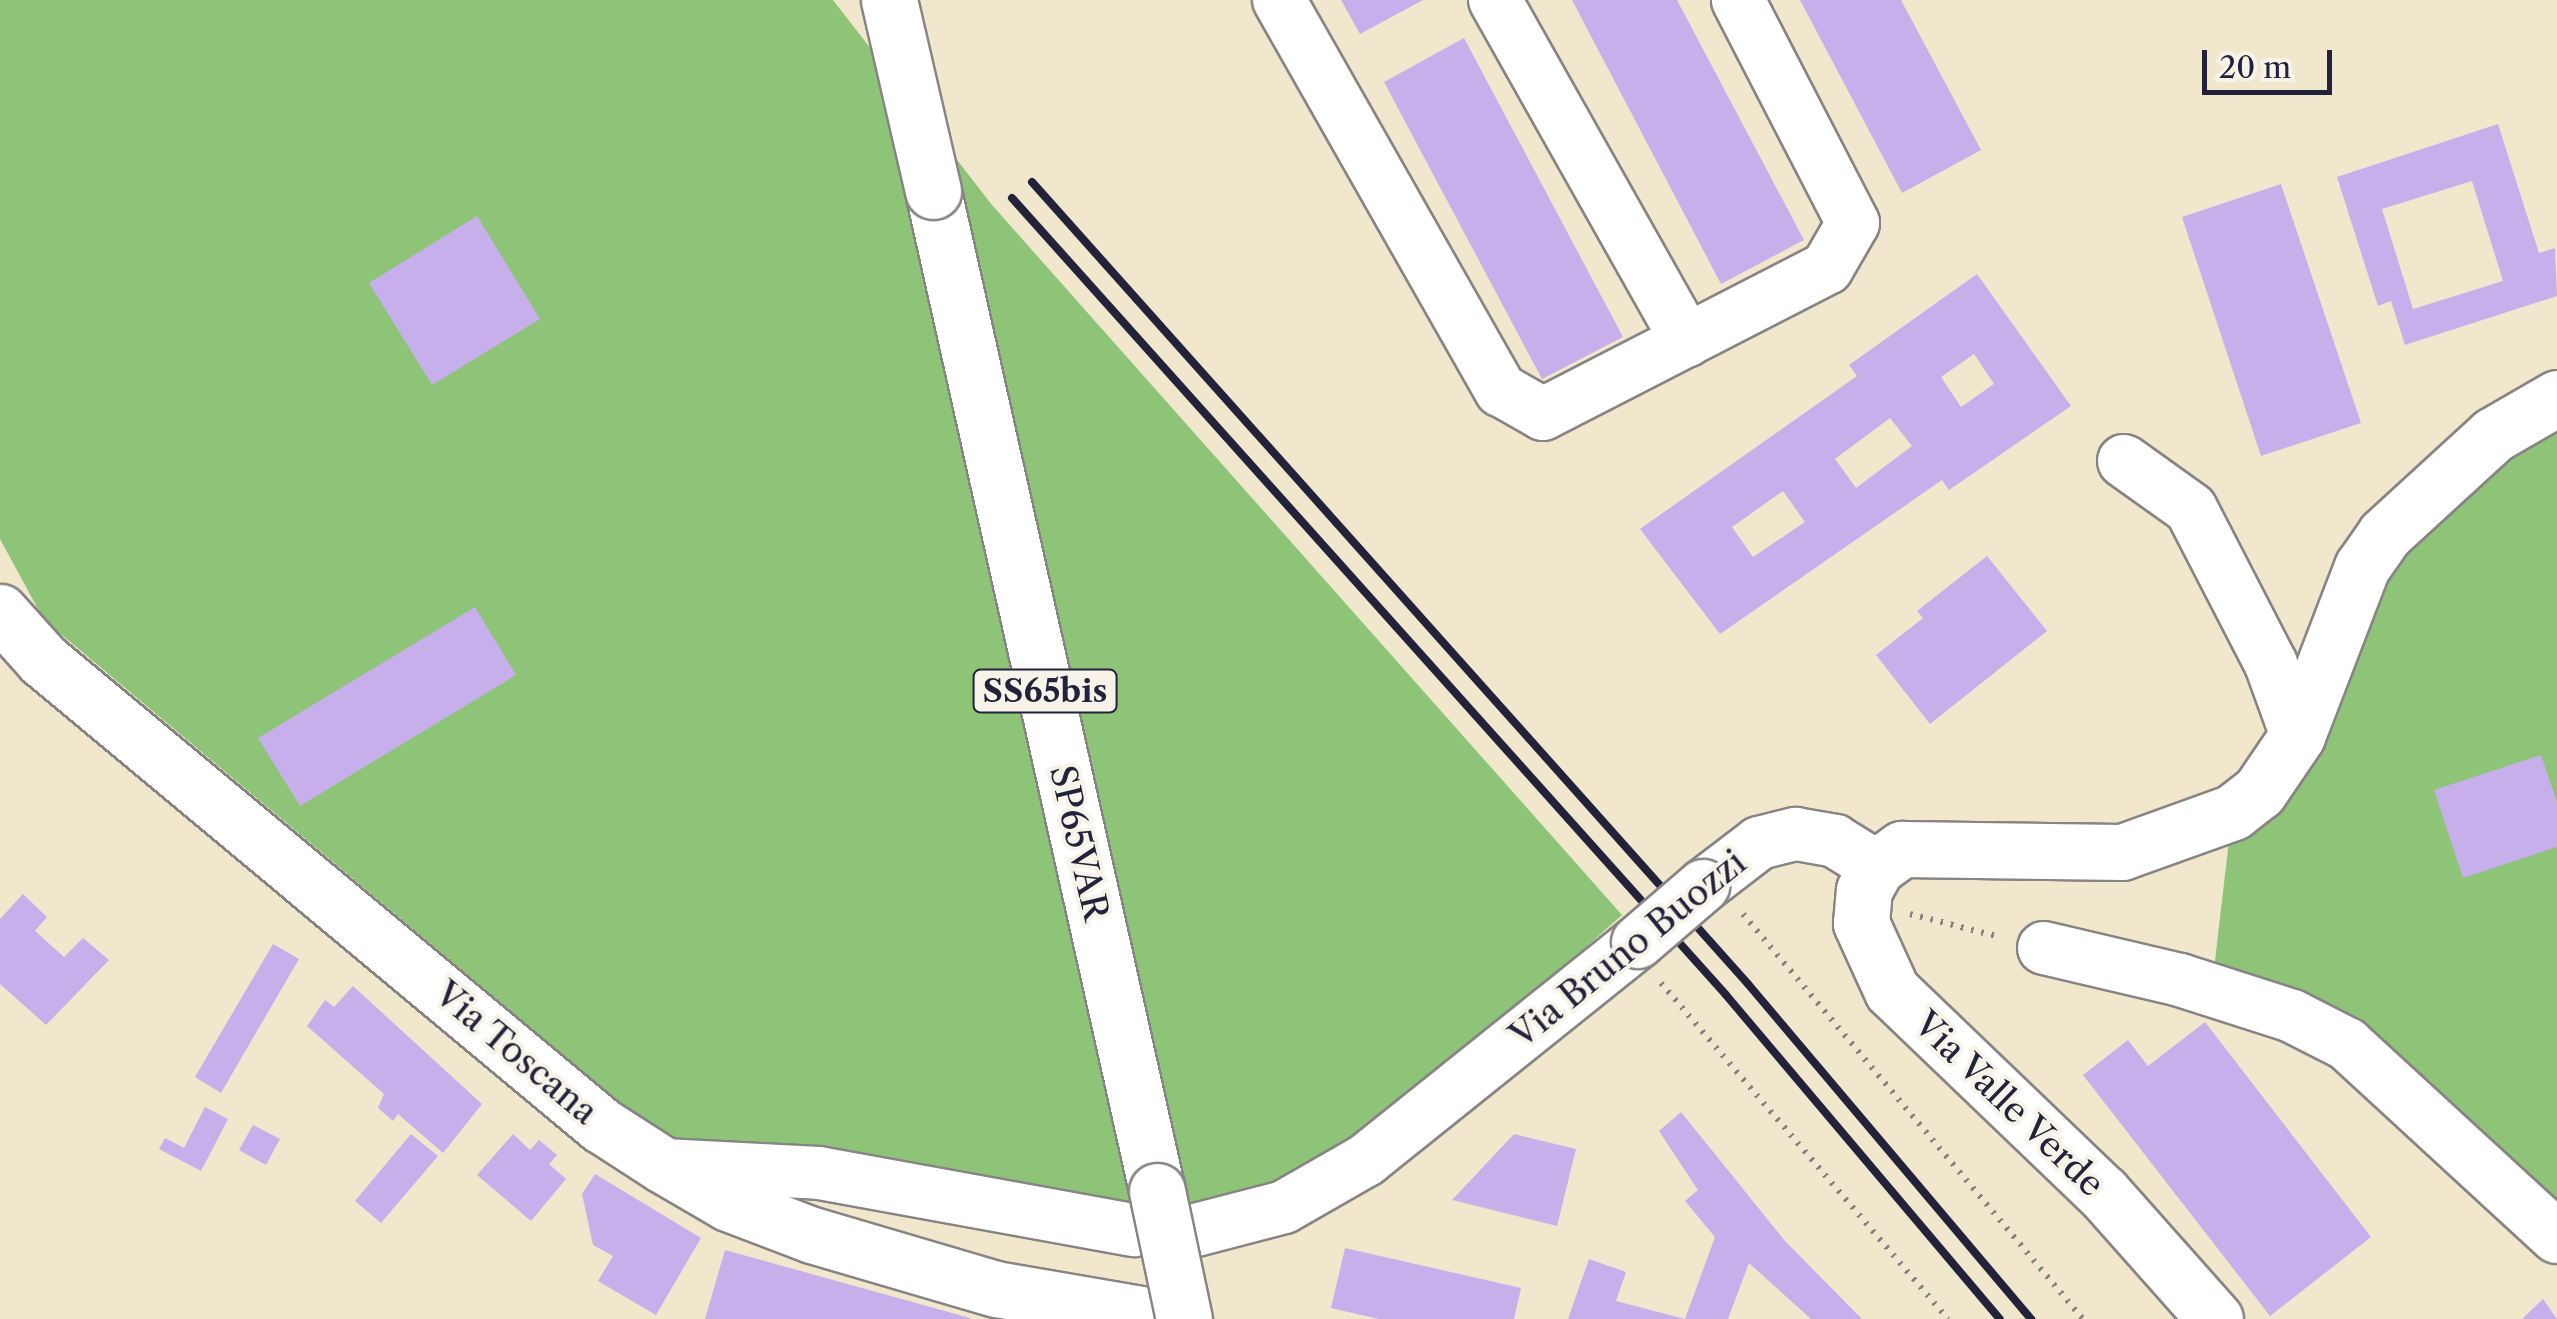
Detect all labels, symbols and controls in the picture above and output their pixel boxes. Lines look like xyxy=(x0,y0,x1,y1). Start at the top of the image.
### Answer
scale bar xyxy=(2207,30,2337,92)
text: 20 m xyxy=(2219,49,2291,86)
road number: SS65bis xyxy=(972,664,1118,718)
street label: SP65VAR xyxy=(1041,761,1117,925)
street label: Via Bruno Buozzi xyxy=(1502,841,1754,1057)
street label: Via Toscana xyxy=(426,972,606,1134)
street label: Via Valle Verde xyxy=(1904,1002,2114,1206)

